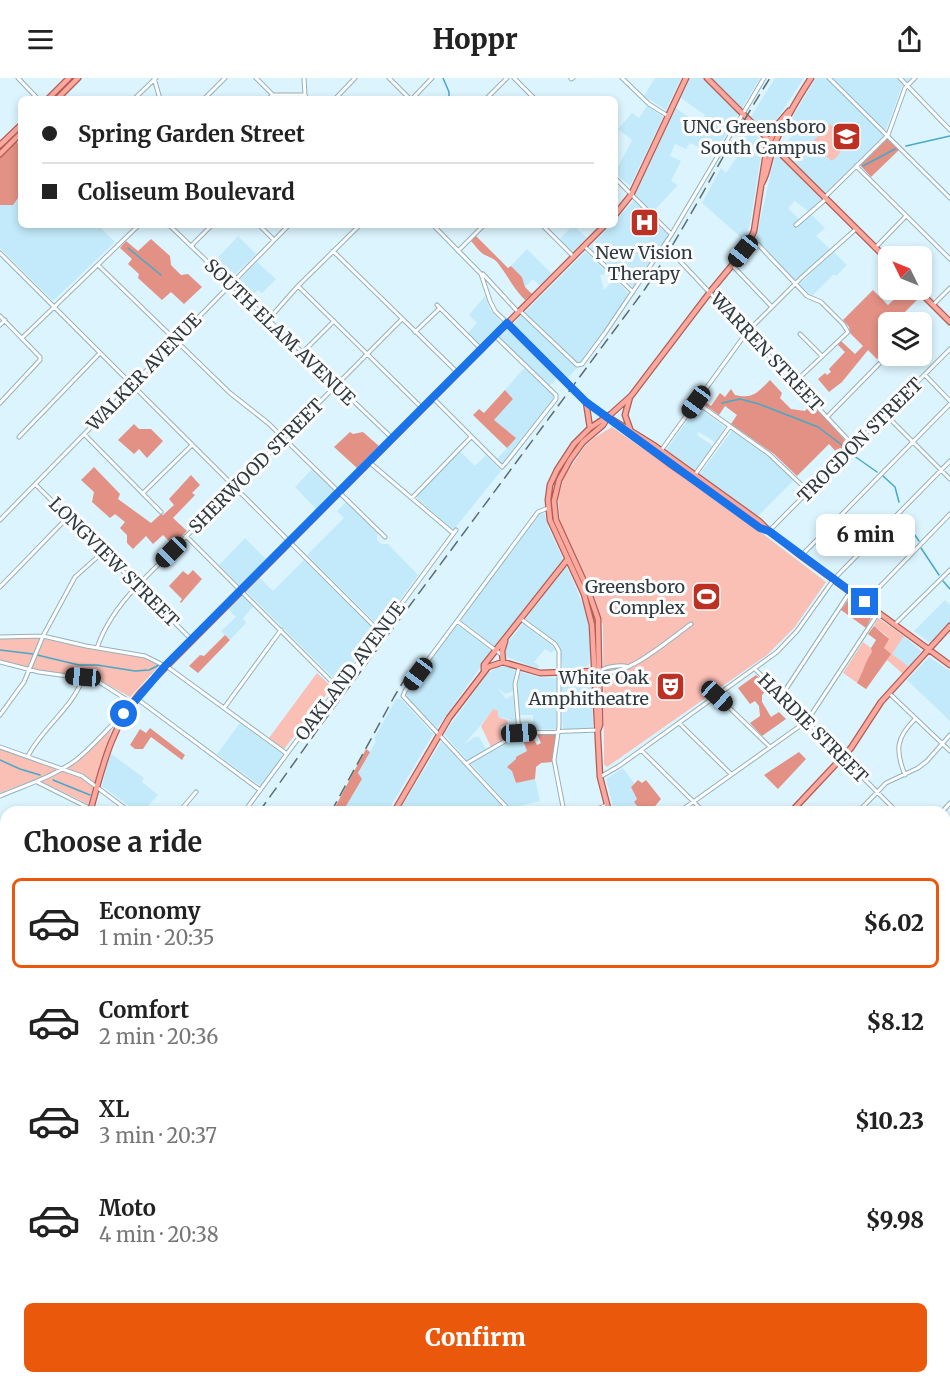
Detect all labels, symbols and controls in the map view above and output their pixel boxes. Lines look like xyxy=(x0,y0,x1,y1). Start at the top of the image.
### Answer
text: Hoppr xyxy=(432,22,518,56)
icon: menu xyxy=(24,23,57,56)
icon: share xyxy=(893,23,926,56)
place label: UNC Greensboro South Campus xyxy=(683,115,826,159)
text: Spring Garden Street xyxy=(78,120,305,148)
school or university icon: UNC Greensboro South Campus xyxy=(831,120,863,152)
text: Coliseum Boulevard xyxy=(78,178,295,206)
hospital icon: New Vision Therapy xyxy=(628,207,660,239)
car xyxy=(725,231,761,271)
place label: New Vision Therapy xyxy=(595,241,693,285)
north arrow xyxy=(878,246,932,300)
map controls xyxy=(878,246,932,366)
street label: SOUTH ELAM AVENUE xyxy=(200,254,361,410)
street label: WARREN STREET xyxy=(705,287,828,417)
street label: WALKER AVENUE xyxy=(81,308,207,437)
button: layers xyxy=(878,312,932,366)
street label: TROGDON STREET xyxy=(793,372,928,507)
car xyxy=(678,382,714,422)
street label: SHERWOOD STREET xyxy=(184,393,329,538)
street label: LONGVIEW STREET xyxy=(44,492,184,632)
callout: 6 min xyxy=(816,515,914,557)
text: 6 min xyxy=(837,522,894,547)
car xyxy=(152,533,190,571)
place label: Greensboro Complex xyxy=(585,575,685,619)
sports icon: Greensboro Complex xyxy=(690,580,722,612)
route end xyxy=(851,588,878,615)
street label: OAKLAND AVENUE xyxy=(290,596,410,745)
car xyxy=(400,654,436,694)
car xyxy=(64,666,102,688)
place label: White Oak Amphitheatre xyxy=(528,666,650,710)
street label: HARDIE STREET xyxy=(753,668,873,788)
theatre icon: White Oak Amphitheatre xyxy=(654,671,686,703)
car xyxy=(698,677,736,715)
route start xyxy=(110,700,137,727)
car xyxy=(501,723,537,743)
text: Choose a ride xyxy=(24,825,202,859)
icon: car xyxy=(27,896,81,950)
text: Economy xyxy=(99,897,200,925)
text: $6.02 xyxy=(863,909,924,937)
text: 1 min · 20:35 xyxy=(99,925,214,950)
icon: car xyxy=(27,995,81,1049)
text: Comfort xyxy=(99,996,189,1024)
text: $8.12 xyxy=(867,1008,924,1036)
text: 2 min · 20:36 xyxy=(99,1024,218,1049)
icon: car xyxy=(27,1094,81,1148)
text: XL xyxy=(99,1095,129,1123)
text: $10.23 xyxy=(855,1107,924,1135)
text: 3 min · 20:37 xyxy=(99,1123,217,1148)
icon: car xyxy=(27,1193,81,1247)
text: Moto xyxy=(99,1194,156,1222)
text: $9.98 xyxy=(866,1206,924,1234)
text: 4 min · 20:38 xyxy=(99,1222,219,1247)
button: Confirm xyxy=(24,1303,927,1372)

